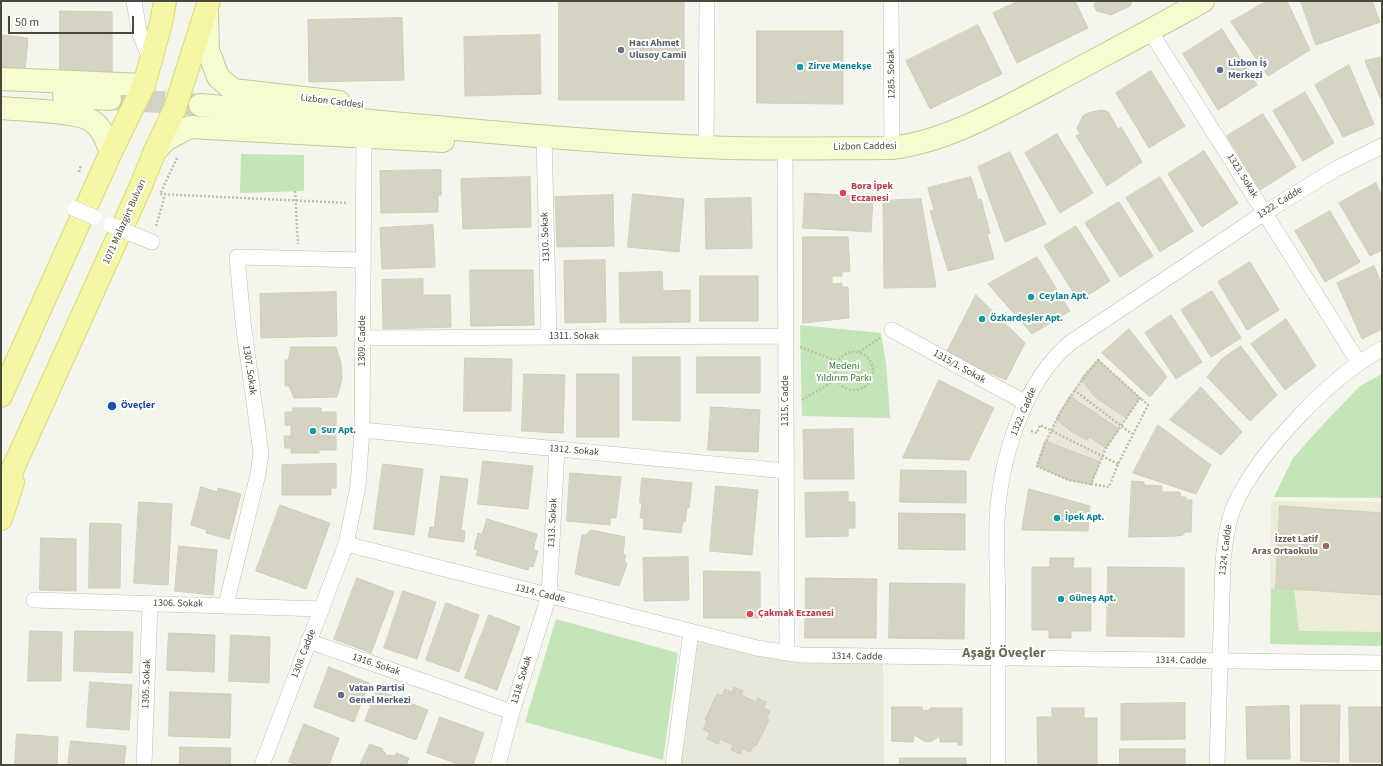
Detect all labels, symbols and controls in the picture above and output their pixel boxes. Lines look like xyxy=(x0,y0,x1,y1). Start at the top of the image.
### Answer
scale bar xyxy=(10,8,136,34)
text: 50 m xyxy=(15,14,39,31)
place label: Hacı Ahmet Ulusoy Camii xyxy=(629,38,686,62)
marker: Hacı Ahmet Ulusoy Camii xyxy=(616,45,626,55)
street label: 1285. Sokak xyxy=(886,49,898,99)
place label: Lizbon İş Merkezi xyxy=(1228,58,1267,82)
place label: Zirve Menekşe xyxy=(808,61,871,73)
marker: Zirve Menekşe xyxy=(795,62,805,72)
marker: Lizbon İş Merkezi xyxy=(1215,65,1225,75)
street label: Lizbon Caddesi xyxy=(300,92,364,112)
street label: Lizbon Caddesi xyxy=(833,140,897,154)
street label: 1323. Sokak xyxy=(1224,152,1260,200)
street label: 1071 Malazgirt Bulvarı xyxy=(101,178,149,266)
place label: Bora İpek Eczanesi xyxy=(851,181,893,204)
street label: 1322. Cadde xyxy=(1255,184,1305,222)
marker: Bora İpek Eczanesi xyxy=(838,188,848,198)
street label: 1310. Sokak xyxy=(539,212,553,262)
place label: Ceylan Apt. xyxy=(1039,291,1089,303)
marker: Ceylan Apt. xyxy=(1026,292,1036,302)
place label: Özkardeşler Apt. xyxy=(990,313,1063,325)
marker: Özkardeşler Apt. xyxy=(977,314,987,324)
street label: 1309. Cadde xyxy=(357,315,369,367)
street label: 1311. Sokak xyxy=(549,331,599,343)
street label: 1307. Sokak xyxy=(240,344,258,396)
street label: 1315/1. Sokak xyxy=(931,348,987,386)
park label: Medeni Yıldırım Parkı xyxy=(817,361,871,384)
street label: 1315. Cadde xyxy=(780,375,792,427)
street label: 1322. Cadde xyxy=(1008,386,1040,438)
marker: Öveçler xyxy=(106,400,118,412)
place label: Öveçler xyxy=(121,400,155,412)
place label: Sur Apt. xyxy=(321,425,356,437)
marker: Sur Apt. xyxy=(308,426,318,436)
street label: 1312. Sokak xyxy=(549,443,599,459)
street label: 1313. Sokak xyxy=(546,498,560,548)
place label: İpek Apt. xyxy=(1065,512,1104,524)
marker: İpek Apt. xyxy=(1052,513,1062,523)
street label: 1324. Cadde xyxy=(1217,524,1235,576)
place label: İzzet Latif Aras Ortaokulu xyxy=(1252,534,1318,558)
marker: İzzet Latif Aras Ortaokulu xyxy=(1321,541,1331,551)
street label: 1314. Cadde xyxy=(514,582,566,606)
place label: Güneş Apt. xyxy=(1069,593,1116,605)
marker: Güneş Apt. xyxy=(1056,594,1066,604)
street label: 1306. Sokak xyxy=(153,598,203,610)
place label: Çakmak Eczanesi xyxy=(758,608,834,620)
marker: Çakmak Eczanesi xyxy=(745,609,755,619)
street label: 1308. Cadde xyxy=(289,628,319,680)
district label: Aşağı Öveçler xyxy=(962,646,1046,662)
street label: 1316. Sokak xyxy=(350,651,402,679)
street label: 1314. Cadde xyxy=(831,651,883,663)
street label: 1318. Sokak xyxy=(509,654,535,706)
street label: 1314. Cadde xyxy=(1155,655,1207,667)
street label: 1305. Sokak xyxy=(140,659,154,709)
place label: Vatan Partisi Genel Merkezi xyxy=(349,683,411,706)
marker: Vatan Partisi Genel Merkezi xyxy=(336,690,346,700)

